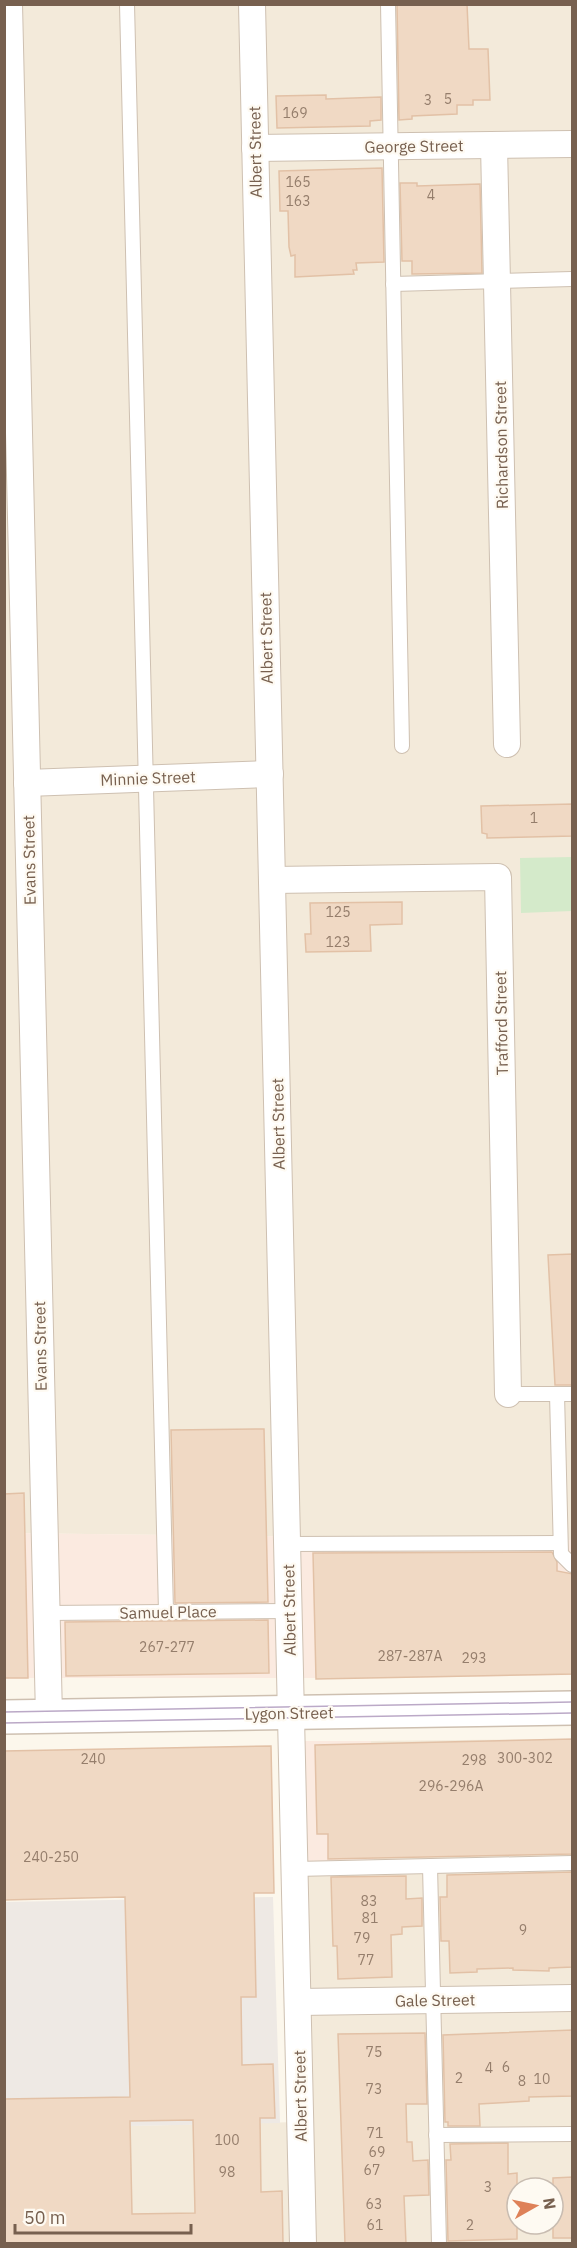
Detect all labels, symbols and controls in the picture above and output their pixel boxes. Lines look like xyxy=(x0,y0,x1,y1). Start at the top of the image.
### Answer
house number: 5 xyxy=(444,90,452,108)
house number: 3 xyxy=(424,91,432,109)
house number: 169 xyxy=(282,104,308,122)
street label: Albert Street xyxy=(244,106,266,198)
street label: George Street xyxy=(364,135,464,157)
house number: 165 xyxy=(285,173,311,191)
house number: 4 xyxy=(427,186,435,204)
house number: 163 xyxy=(285,192,311,210)
street label: Richardson Street xyxy=(490,381,512,509)
street label: Albert Street xyxy=(255,592,277,684)
street label: Minnie Street xyxy=(100,766,196,790)
house number: 1 xyxy=(530,809,538,827)
street label: Evans Street xyxy=(18,815,40,905)
house number: 125 xyxy=(325,903,351,921)
house number: 123 xyxy=(325,933,351,951)
street label: Trafford Street xyxy=(490,970,512,1076)
street label: Albert Street xyxy=(267,1078,289,1170)
street label: Evans Street xyxy=(29,1301,51,1391)
street label: Albert Street xyxy=(278,1564,300,1656)
street label: Samuel Place xyxy=(119,1601,217,1623)
house number: 267-277 xyxy=(139,1638,195,1656)
house number: 287-287A xyxy=(378,1647,443,1665)
house number: 293 xyxy=(461,1649,487,1667)
street label: Lygon Street xyxy=(244,1702,334,1724)
house number: 300-302 xyxy=(497,1749,553,1767)
house number: 240 xyxy=(80,1750,106,1768)
house number: 298 xyxy=(461,1751,487,1769)
house number: 296-296A xyxy=(419,1777,484,1795)
house number: 240-250 xyxy=(23,1848,79,1866)
house number: 83 xyxy=(361,1892,377,1910)
house number: 81 xyxy=(362,1909,378,1927)
house number: 9 xyxy=(519,1921,527,1939)
house number: 79 xyxy=(354,1929,370,1947)
house number: 77 xyxy=(358,1951,374,1969)
street label: Gale Street xyxy=(395,1989,475,2011)
house number: 75 xyxy=(366,2043,382,2061)
street label: Albert Street xyxy=(289,2050,311,2142)
house number: 6 xyxy=(502,2058,510,2076)
house number: 4 xyxy=(485,2059,493,2077)
house number: 2 xyxy=(455,2069,463,2087)
house number: 10 xyxy=(534,2070,550,2088)
house number: 8 xyxy=(518,2072,526,2090)
house number: 73 xyxy=(366,2080,382,2098)
house number: 71 xyxy=(367,2124,383,2142)
house number: 100 xyxy=(214,2131,240,2149)
house number: 69 xyxy=(369,2143,385,2161)
house number: 67 xyxy=(364,2161,380,2179)
house number: 98 xyxy=(219,2163,235,2181)
north arrow xyxy=(505,2176,565,2236)
house number: 3 xyxy=(484,2178,492,2196)
house number: 63 xyxy=(366,2195,382,2213)
text: N xyxy=(539,2196,561,2211)
scale bar xyxy=(15,2197,190,2235)
text: 50 m xyxy=(24,2206,66,2229)
house number: 61 xyxy=(367,2216,383,2234)
house number: 2 xyxy=(466,2216,474,2234)

